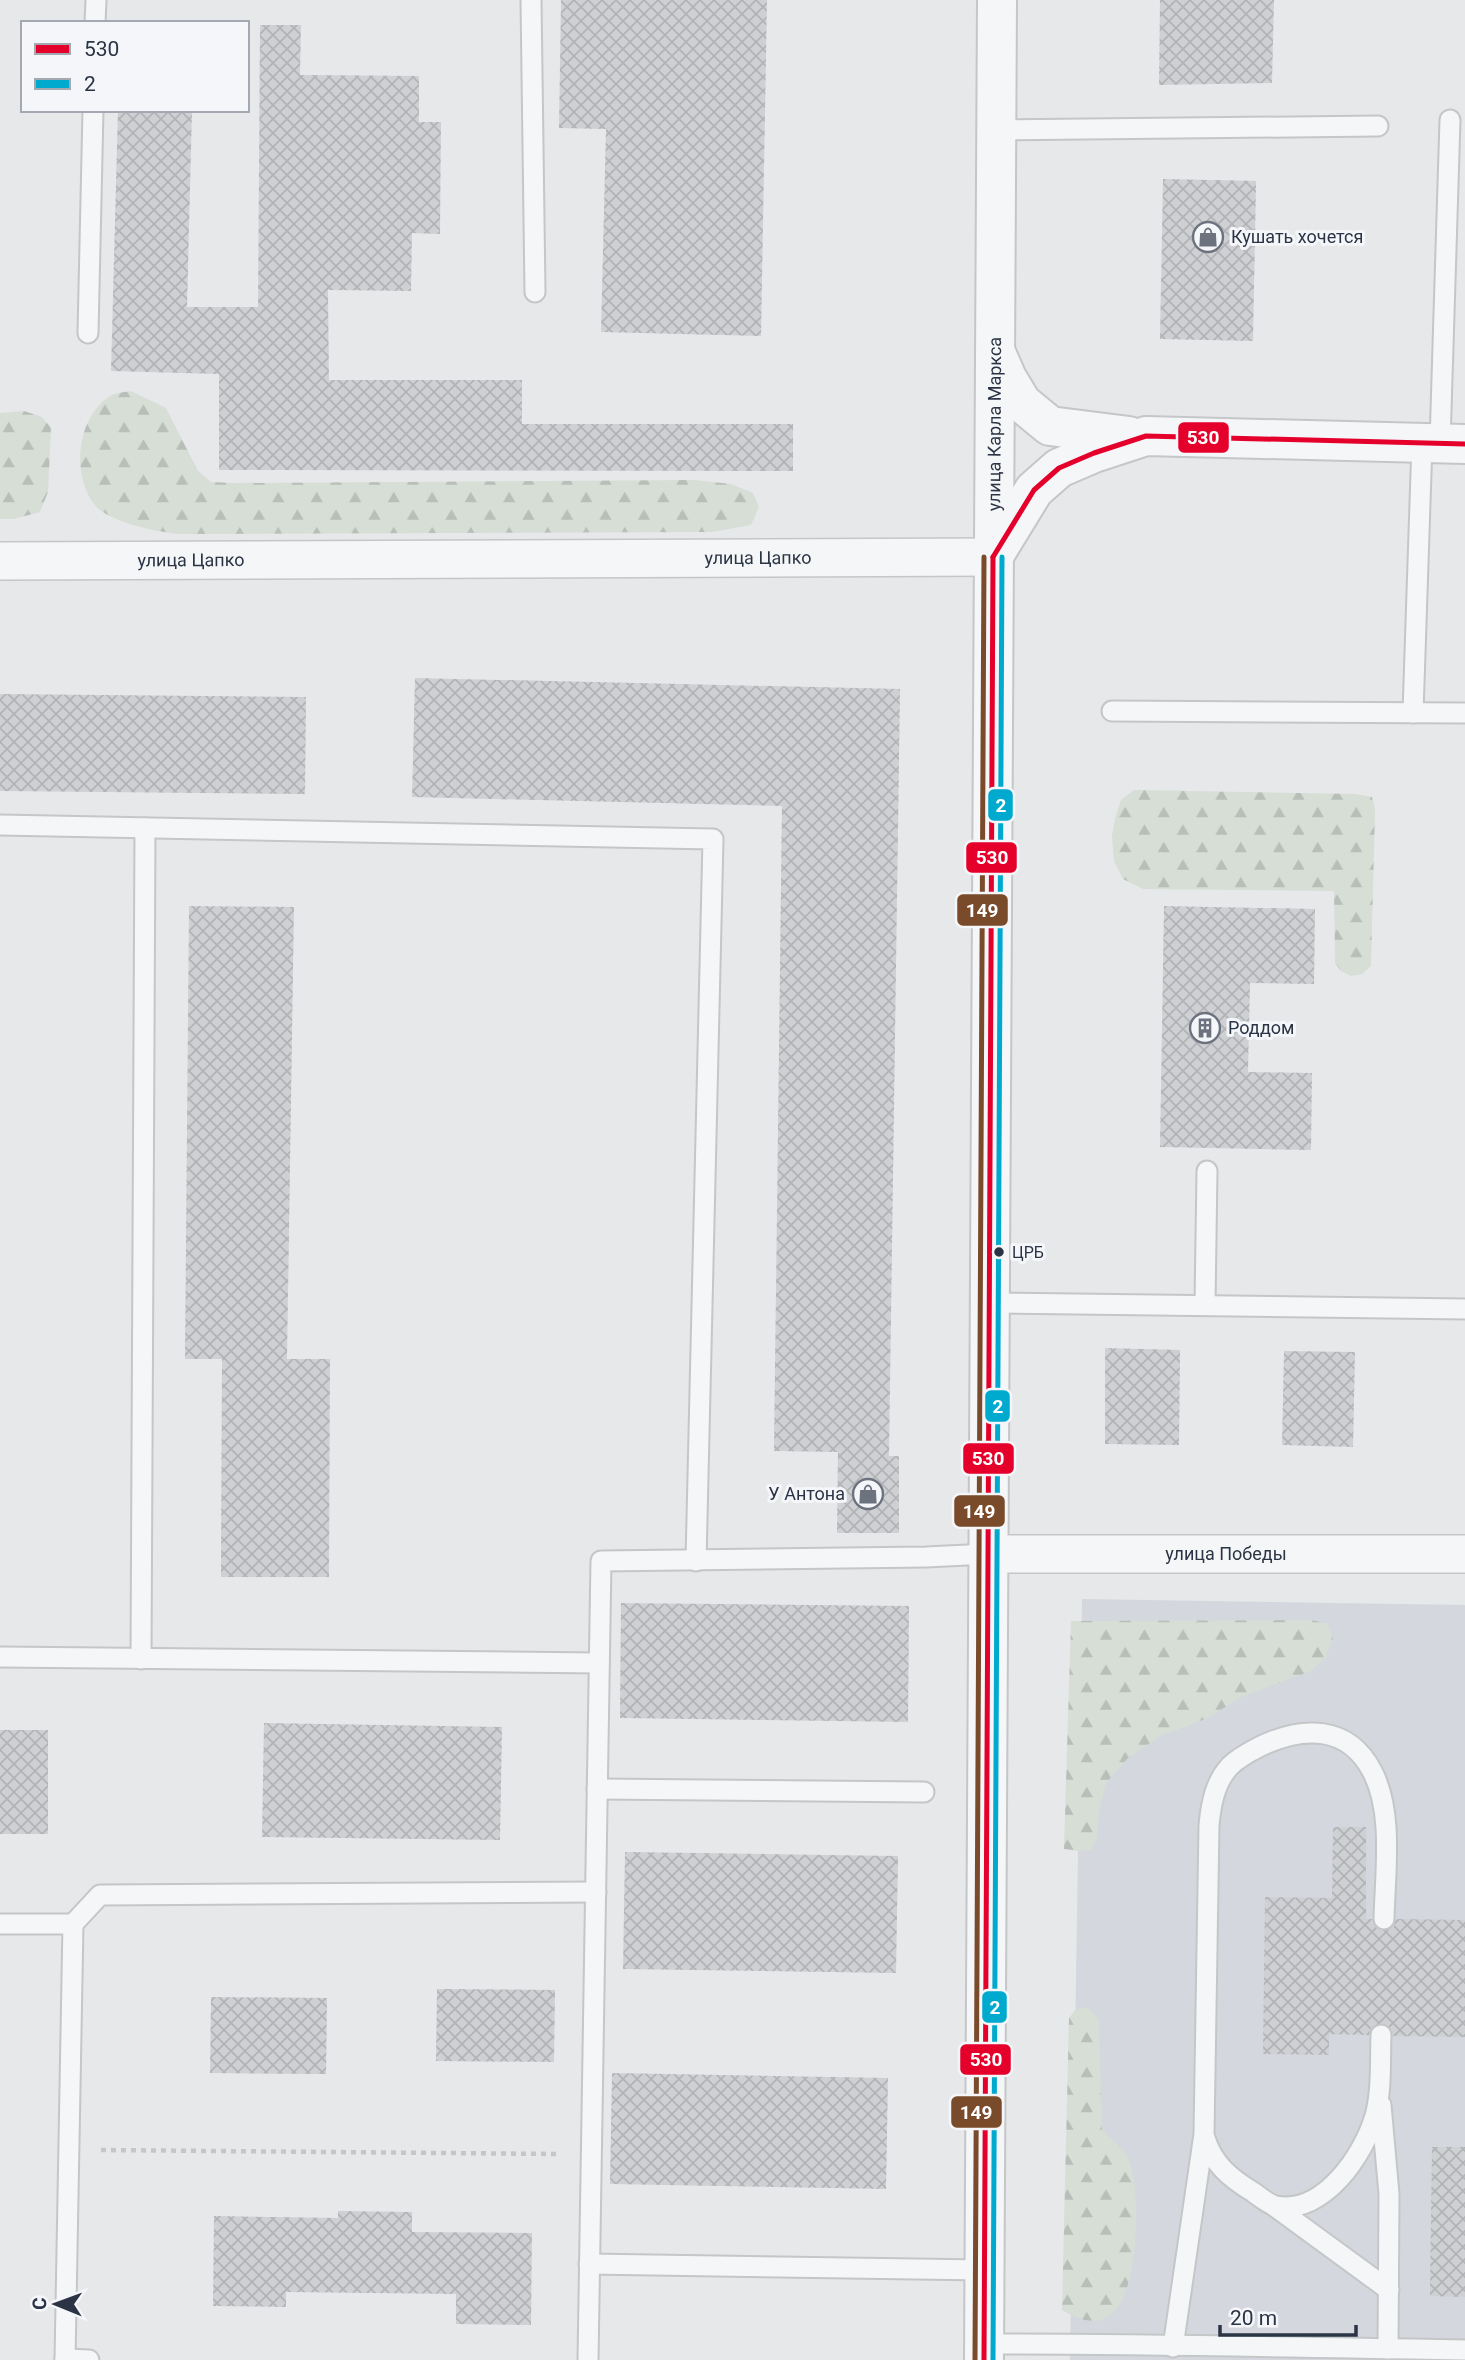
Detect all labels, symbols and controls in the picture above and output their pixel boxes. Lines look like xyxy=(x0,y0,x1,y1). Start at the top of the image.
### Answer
legend xyxy=(21,21,248,112)
text: 530 xyxy=(84,37,119,61)
text: 2 xyxy=(84,72,96,96)
shop icon: Кушать хочется xyxy=(1191,220,1225,254)
place label: Кушать хочется xyxy=(1231,226,1363,247)
street label: улица Карла Маркса xyxy=(983,337,1005,511)
line badge: 530 xyxy=(1177,421,1230,454)
text: 530 xyxy=(1187,426,1219,449)
street label: улица Цапко xyxy=(704,547,812,568)
street label: улица Цапко xyxy=(137,549,245,570)
line badge: 2 xyxy=(987,788,1014,822)
text: 2 xyxy=(996,794,1007,817)
line badge: 530 xyxy=(965,841,1018,874)
text: 530 xyxy=(976,846,1008,869)
line badge: 149 xyxy=(956,893,1009,927)
text: 149 xyxy=(966,899,998,922)
building icon: Роддом xyxy=(1188,1011,1222,1045)
place label: Роддом xyxy=(1228,1017,1294,1038)
place label: ЦРБ xyxy=(1012,1243,1044,1262)
marker: ЦРБ xyxy=(992,1245,1006,1259)
line badge: 2 xyxy=(984,1389,1011,1423)
text: 2 xyxy=(993,1395,1004,1418)
line badge: 530 xyxy=(962,1442,1015,1475)
text: 530 xyxy=(972,1447,1004,1470)
shop icon: У Антона xyxy=(851,1477,885,1511)
place label: У Антона xyxy=(768,1483,845,1504)
line badge: 149 xyxy=(953,1494,1006,1528)
text: 149 xyxy=(963,1500,995,1523)
street label: улица Победы xyxy=(1165,1543,1287,1564)
line badge: 2 xyxy=(981,1990,1008,2024)
text: 2 xyxy=(990,1996,1001,2019)
line badge: 530 xyxy=(959,2043,1012,2076)
text: 530 xyxy=(970,2048,1002,2071)
line badge: 149 xyxy=(950,2095,1003,2129)
text: 149 xyxy=(960,2101,992,2124)
north arrow xyxy=(21,2269,91,2339)
scale bar xyxy=(1220,2294,1356,2338)
text: С xyxy=(28,2297,51,2310)
text: 20 m xyxy=(1230,2306,1277,2330)

